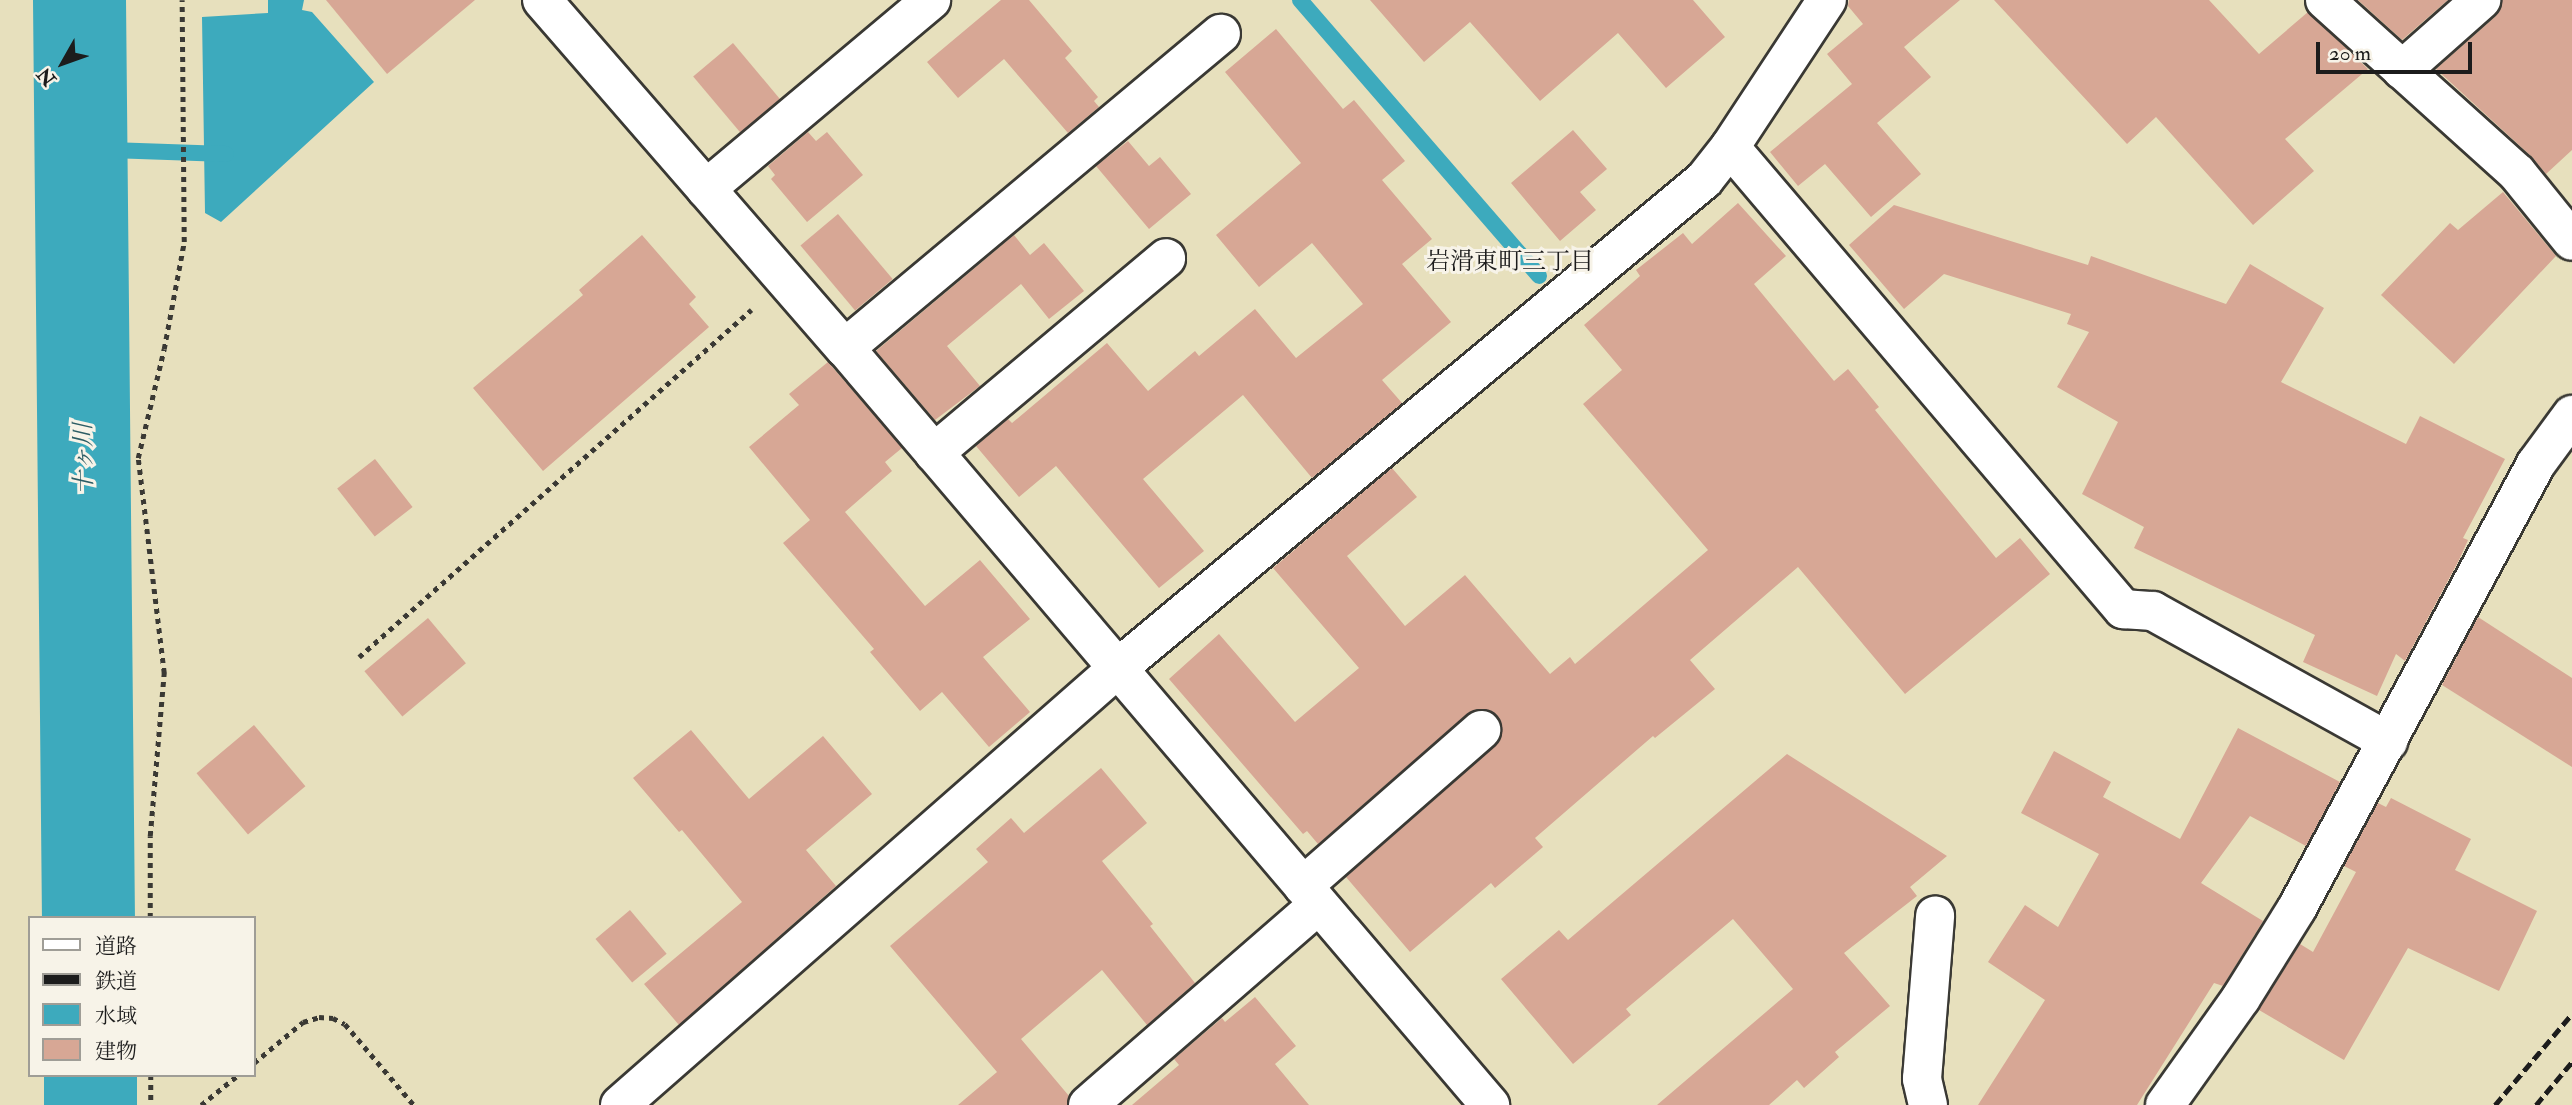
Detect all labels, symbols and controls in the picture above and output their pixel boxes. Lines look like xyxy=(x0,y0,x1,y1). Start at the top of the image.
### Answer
north arrow xyxy=(28,28,98,98)
scale bar xyxy=(2320,28,2476,72)
text: 20 m xyxy=(2329,40,2371,67)
text: N xyxy=(32,62,62,91)
district label: 岩滑東町三丁目 xyxy=(1426,248,1594,276)
water label: 十ヶ川 xyxy=(69,423,99,495)
legend xyxy=(28,916,256,1077)
text: 道路 xyxy=(95,933,137,960)
text: 鉄道 xyxy=(95,968,137,995)
text: 水域 xyxy=(95,1003,137,1030)
text: 建物 xyxy=(95,1038,137,1065)

